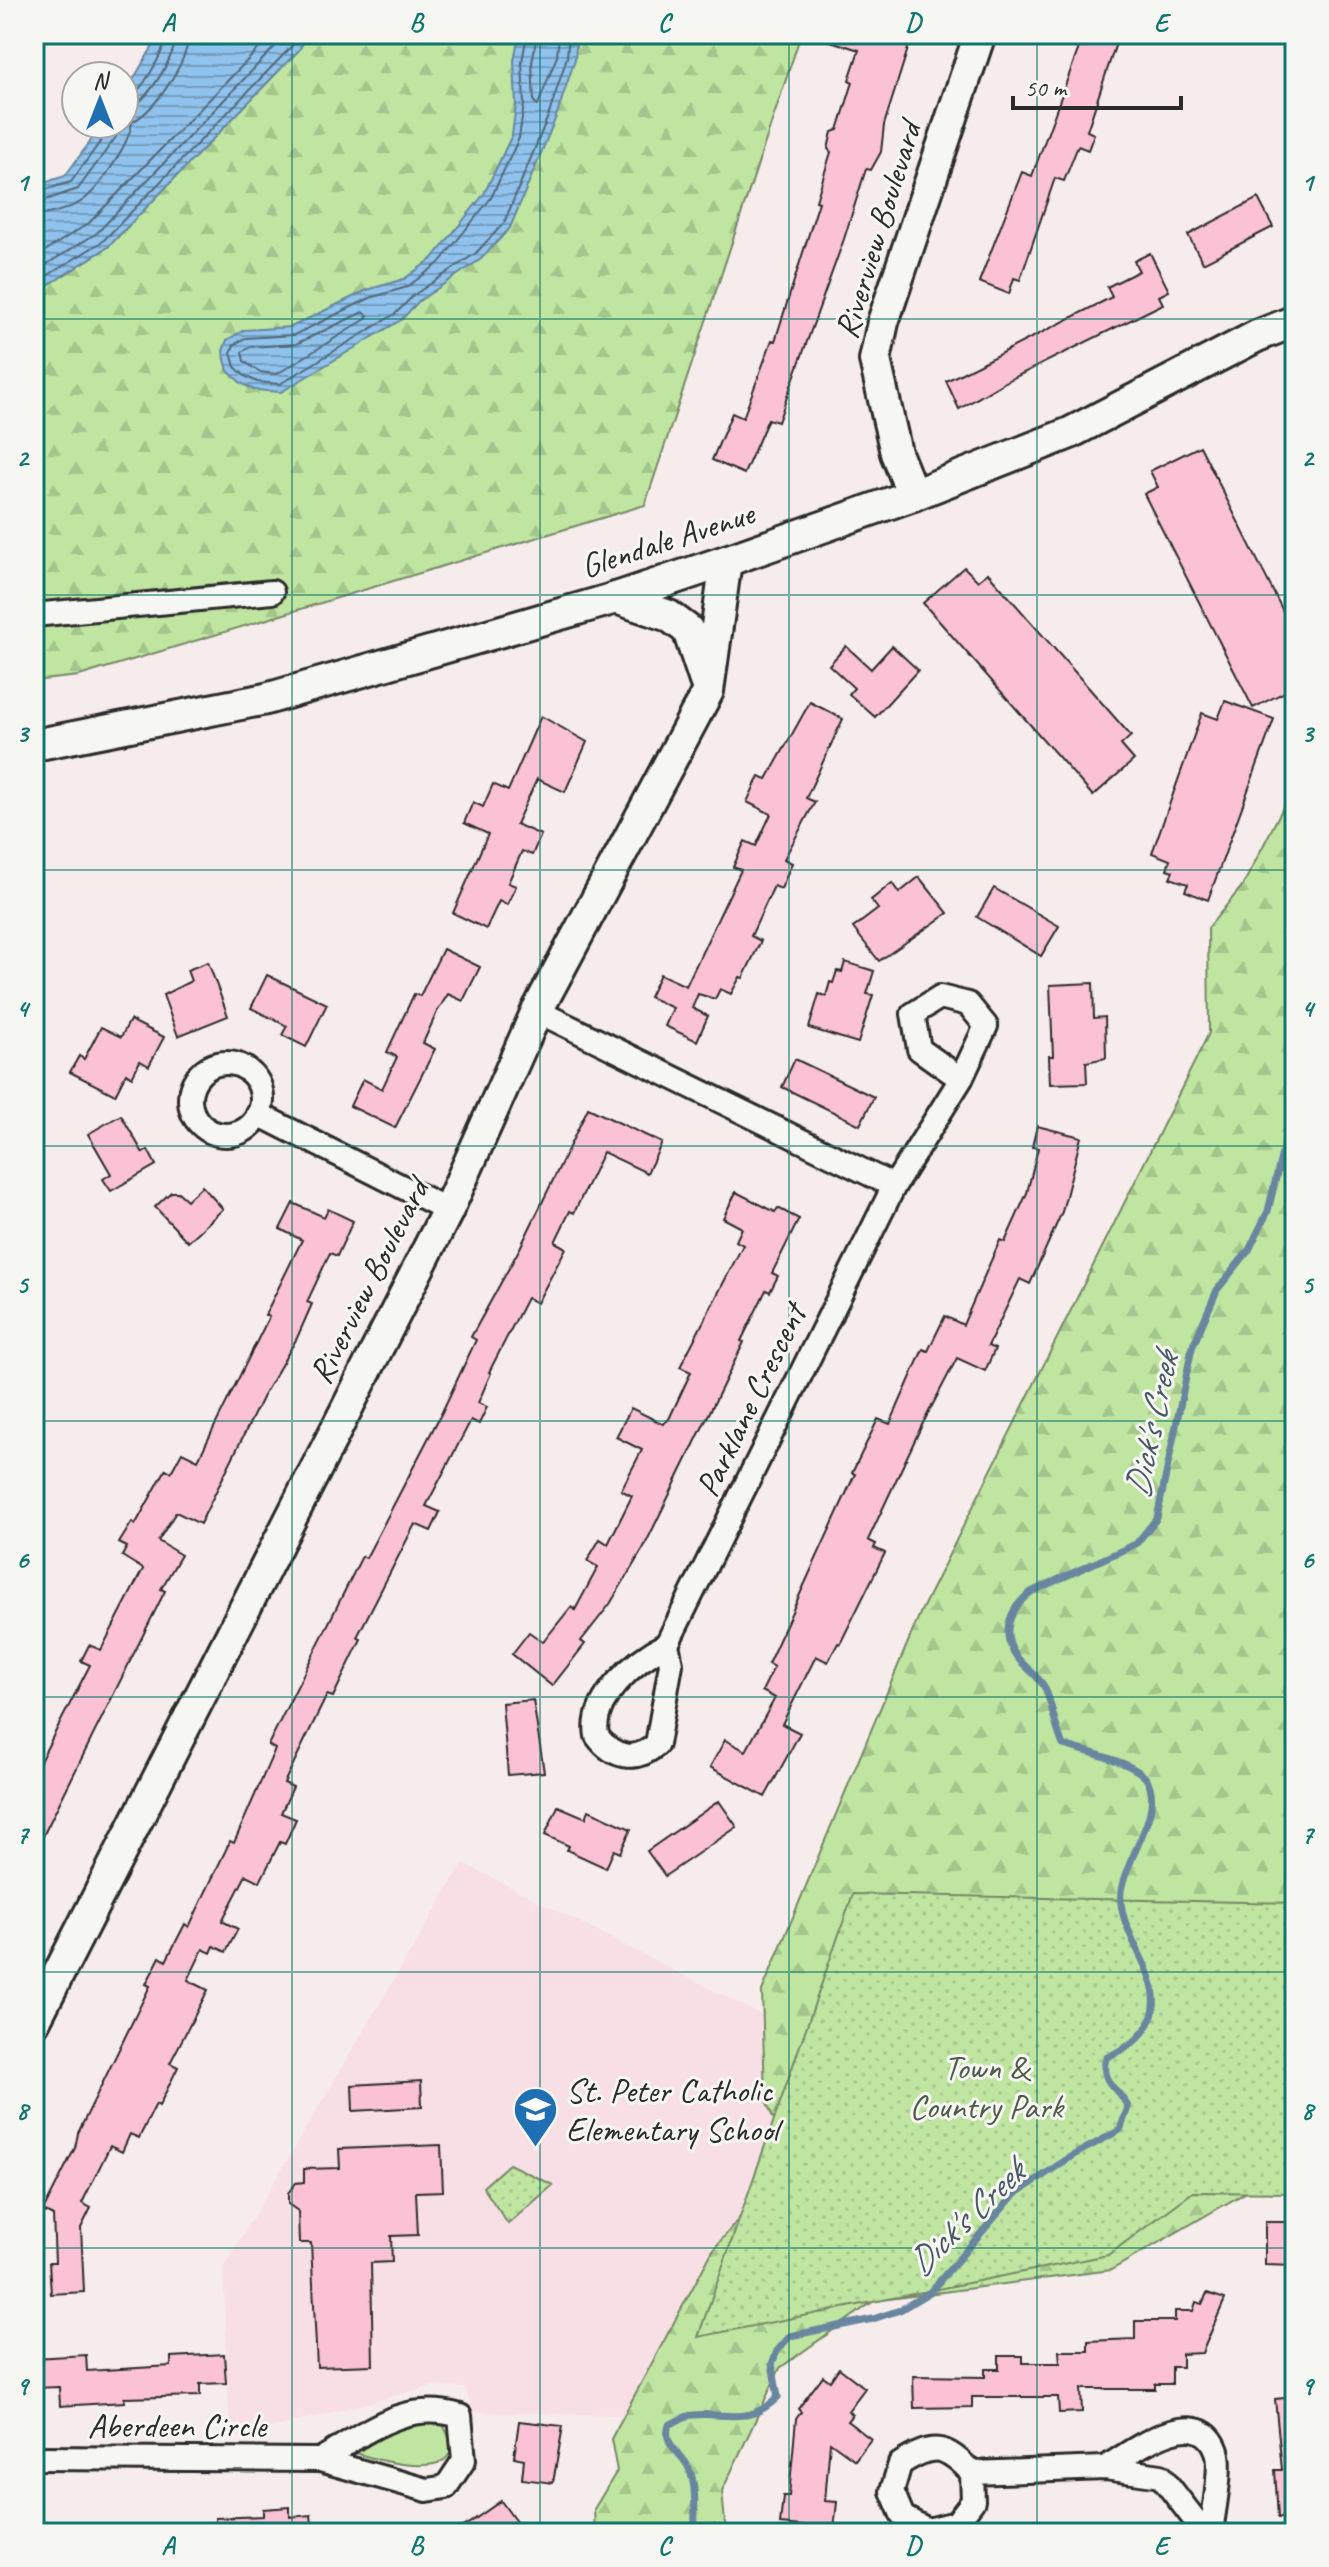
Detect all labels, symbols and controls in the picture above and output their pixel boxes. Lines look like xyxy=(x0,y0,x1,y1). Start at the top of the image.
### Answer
text: A xyxy=(161,6,176,39)
text: B xyxy=(409,6,425,39)
text: C xyxy=(658,6,674,39)
text: D xyxy=(905,6,923,39)
text: E xyxy=(1154,6,1172,39)
north arrow xyxy=(60,60,140,140)
scale bar xyxy=(1013,60,1181,110)
text: N xyxy=(93,67,110,95)
text: 50 m xyxy=(1025,73,1068,103)
street label: Riverview Boulevard xyxy=(824,112,932,343)
text: 1 xyxy=(16,166,31,199)
text: 1 xyxy=(1301,166,1316,199)
text: 2 xyxy=(16,441,30,474)
text: 2 xyxy=(1301,441,1315,474)
street label: Glendale Avenue xyxy=(575,491,761,588)
text: 3 xyxy=(16,717,30,750)
text: 3 xyxy=(1301,717,1315,750)
text: 4 xyxy=(16,992,31,1025)
text: 4 xyxy=(1301,992,1316,1025)
street label: Riverview Boulevard xyxy=(299,1167,441,1391)
text: 5 xyxy=(16,1268,30,1301)
text: 5 xyxy=(1301,1268,1315,1301)
street label: Parklane Crescent xyxy=(685,1293,818,1503)
water label: Dick's Creek xyxy=(1113,1342,1190,1501)
text: 6 xyxy=(16,1543,30,1576)
text: 6 xyxy=(1301,1543,1315,1576)
text: 7 xyxy=(16,1818,30,1851)
text: 7 xyxy=(1301,1818,1315,1851)
park label: Town & Country Park xyxy=(909,2046,1065,2128)
place label: St. Peter Catholic Elementary School xyxy=(566,2069,785,2151)
school or university icon: St. Peter Catholic Elementary School xyxy=(511,2086,559,2149)
text: 8 xyxy=(16,2094,31,2127)
text: 8 xyxy=(1301,2094,1316,2127)
water label: Dick's Creek xyxy=(897,2146,1039,2285)
text: 9 xyxy=(16,2369,30,2402)
text: 9 xyxy=(1301,2369,1315,2402)
street label: Aberdeen Circle xyxy=(88,2404,268,2447)
text: A xyxy=(161,2529,176,2562)
text: B xyxy=(409,2529,425,2562)
text: C xyxy=(658,2529,674,2562)
text: D xyxy=(905,2529,923,2562)
text: E xyxy=(1154,2529,1172,2562)

